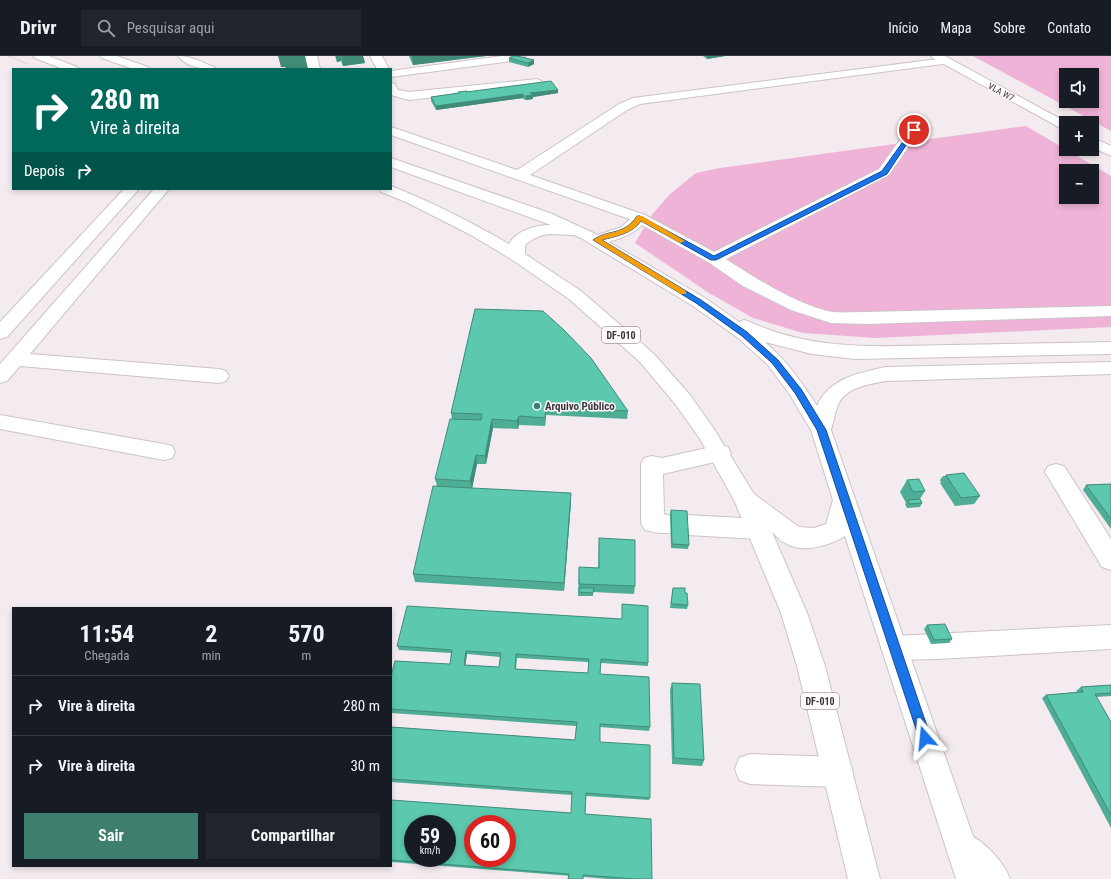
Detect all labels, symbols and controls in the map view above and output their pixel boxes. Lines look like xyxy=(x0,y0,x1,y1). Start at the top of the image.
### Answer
search box xyxy=(81,10,361,46)
text: Drivr xyxy=(20,16,57,39)
icon: search xyxy=(95,17,117,39)
text: Pesquisar aqui xyxy=(127,19,214,37)
text: Início xyxy=(888,20,919,36)
text: Mapa xyxy=(941,20,971,36)
text: Sobre xyxy=(993,20,1025,36)
text: Contato xyxy=(1047,20,1091,36)
map controls xyxy=(1059,68,1099,204)
button: sound xyxy=(1059,68,1099,108)
street label: VLA W7 xyxy=(986,81,1016,103)
text: 280 m xyxy=(90,83,160,116)
icon: right xyxy=(24,84,76,136)
pin xyxy=(897,113,931,147)
button: + xyxy=(1059,116,1099,156)
text: Vire à direita xyxy=(90,117,180,138)
icon: arrive xyxy=(903,119,925,141)
icon: right xyxy=(73,160,95,182)
text: Depois xyxy=(24,162,65,180)
button: − xyxy=(1059,164,1099,204)
road number: DF-010 xyxy=(602,327,640,343)
place label: Arquivo Público xyxy=(545,400,615,413)
marker: Arquivo Público xyxy=(532,401,542,411)
text: 11:54 xyxy=(79,620,134,648)
text: 2 xyxy=(205,620,217,648)
text: 570 xyxy=(288,620,325,648)
text: Chegada xyxy=(84,648,129,663)
text: min xyxy=(202,648,221,663)
text: m xyxy=(302,648,311,663)
road number: DF-010 xyxy=(801,693,839,709)
icon: right xyxy=(24,695,46,717)
text: Vire à direita xyxy=(58,697,135,715)
text: 280 m xyxy=(343,697,380,715)
position arrow xyxy=(904,717,946,759)
icon: right xyxy=(24,755,46,777)
text: Vire à direita xyxy=(58,757,135,775)
text: 30 m xyxy=(350,757,380,775)
button: Sair xyxy=(24,813,198,859)
button: Compartilhar xyxy=(206,813,380,859)
speed limit sign: 60 xyxy=(464,815,516,867)
text: 59 xyxy=(420,824,440,848)
text: km/h xyxy=(420,845,440,856)

